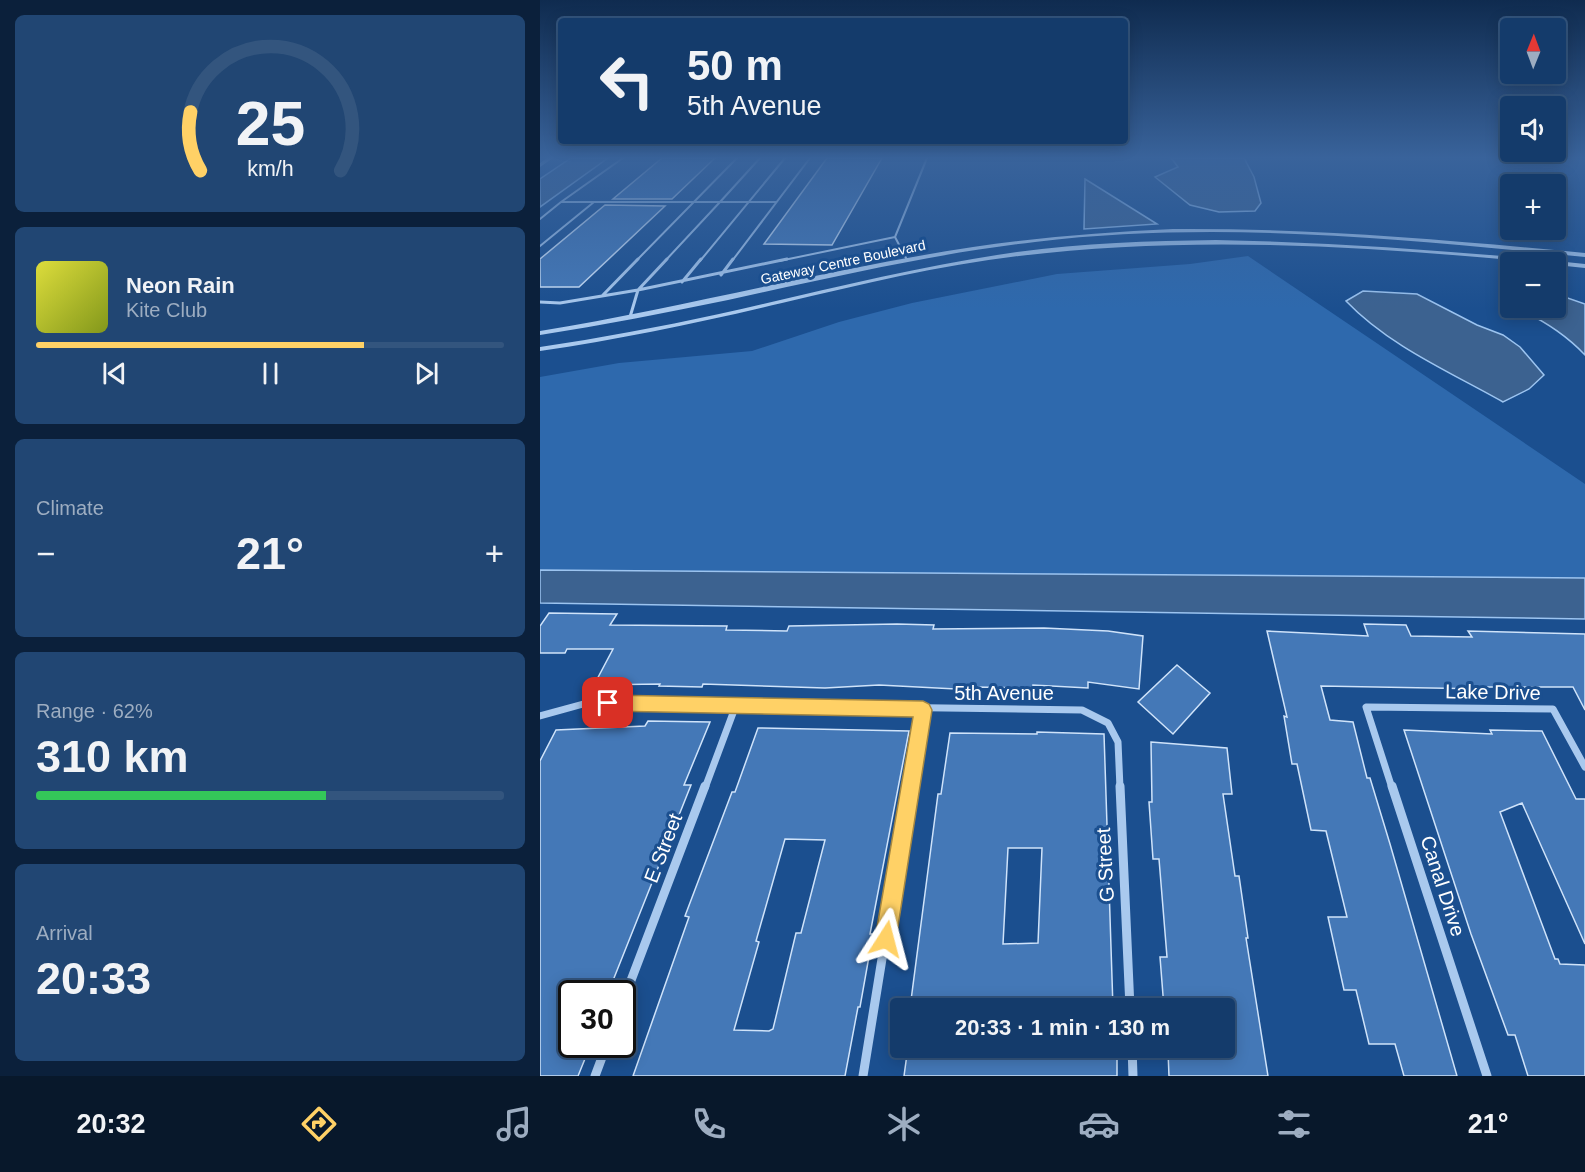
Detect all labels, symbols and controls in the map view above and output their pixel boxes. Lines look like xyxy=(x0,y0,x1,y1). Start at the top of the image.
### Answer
north arrow xyxy=(1500,18,1566,84)
map controls xyxy=(1500,18,1566,318)
icon: left xyxy=(588,42,666,120)
text: 50 m xyxy=(687,42,783,89)
text: 25 xyxy=(235,89,305,158)
text: 5th Avenue xyxy=(687,91,822,121)
button: sound xyxy=(1500,96,1566,162)
text: km/h xyxy=(247,157,293,181)
button: + xyxy=(1500,174,1566,240)
street label: Gateway Centre Boulevard xyxy=(759,237,927,287)
button: − xyxy=(1500,252,1566,318)
text: Neon Rain xyxy=(126,273,235,298)
text: Kite Club xyxy=(126,299,207,321)
icon: previous xyxy=(98,357,131,390)
icon: pause xyxy=(254,357,287,390)
icon: next xyxy=(410,357,443,390)
text: Climate xyxy=(36,497,104,519)
text: 21° xyxy=(236,528,304,579)
text: − xyxy=(36,535,55,572)
text: + xyxy=(485,535,504,572)
pin xyxy=(582,677,633,728)
street label: Lake Drive xyxy=(1445,680,1541,704)
street label: 5th Avenue xyxy=(954,682,1054,704)
icon: arrive xyxy=(591,686,624,719)
text: Range · 62% xyxy=(36,700,153,722)
text: 310 km xyxy=(36,731,189,782)
street label: E Street xyxy=(640,810,686,886)
street label: G Street xyxy=(1092,827,1118,903)
street label: Canal Drive xyxy=(1416,833,1470,939)
position arrow xyxy=(854,907,918,971)
text: Arrival xyxy=(36,922,93,944)
text: 20:33 xyxy=(36,953,151,1004)
speed limit sign: 30 xyxy=(558,980,636,1058)
text: 20:33 · 1 min · 130 m xyxy=(955,1015,1170,1040)
icon: directions xyxy=(298,1103,340,1145)
icon: music xyxy=(493,1103,535,1145)
icon: phone xyxy=(688,1103,730,1145)
icon: climate xyxy=(883,1103,925,1145)
icon: car xyxy=(1078,1103,1120,1145)
icon: filters xyxy=(1273,1103,1315,1145)
text: 20:32 xyxy=(76,1109,146,1139)
text: 21° xyxy=(1468,1109,1508,1139)

